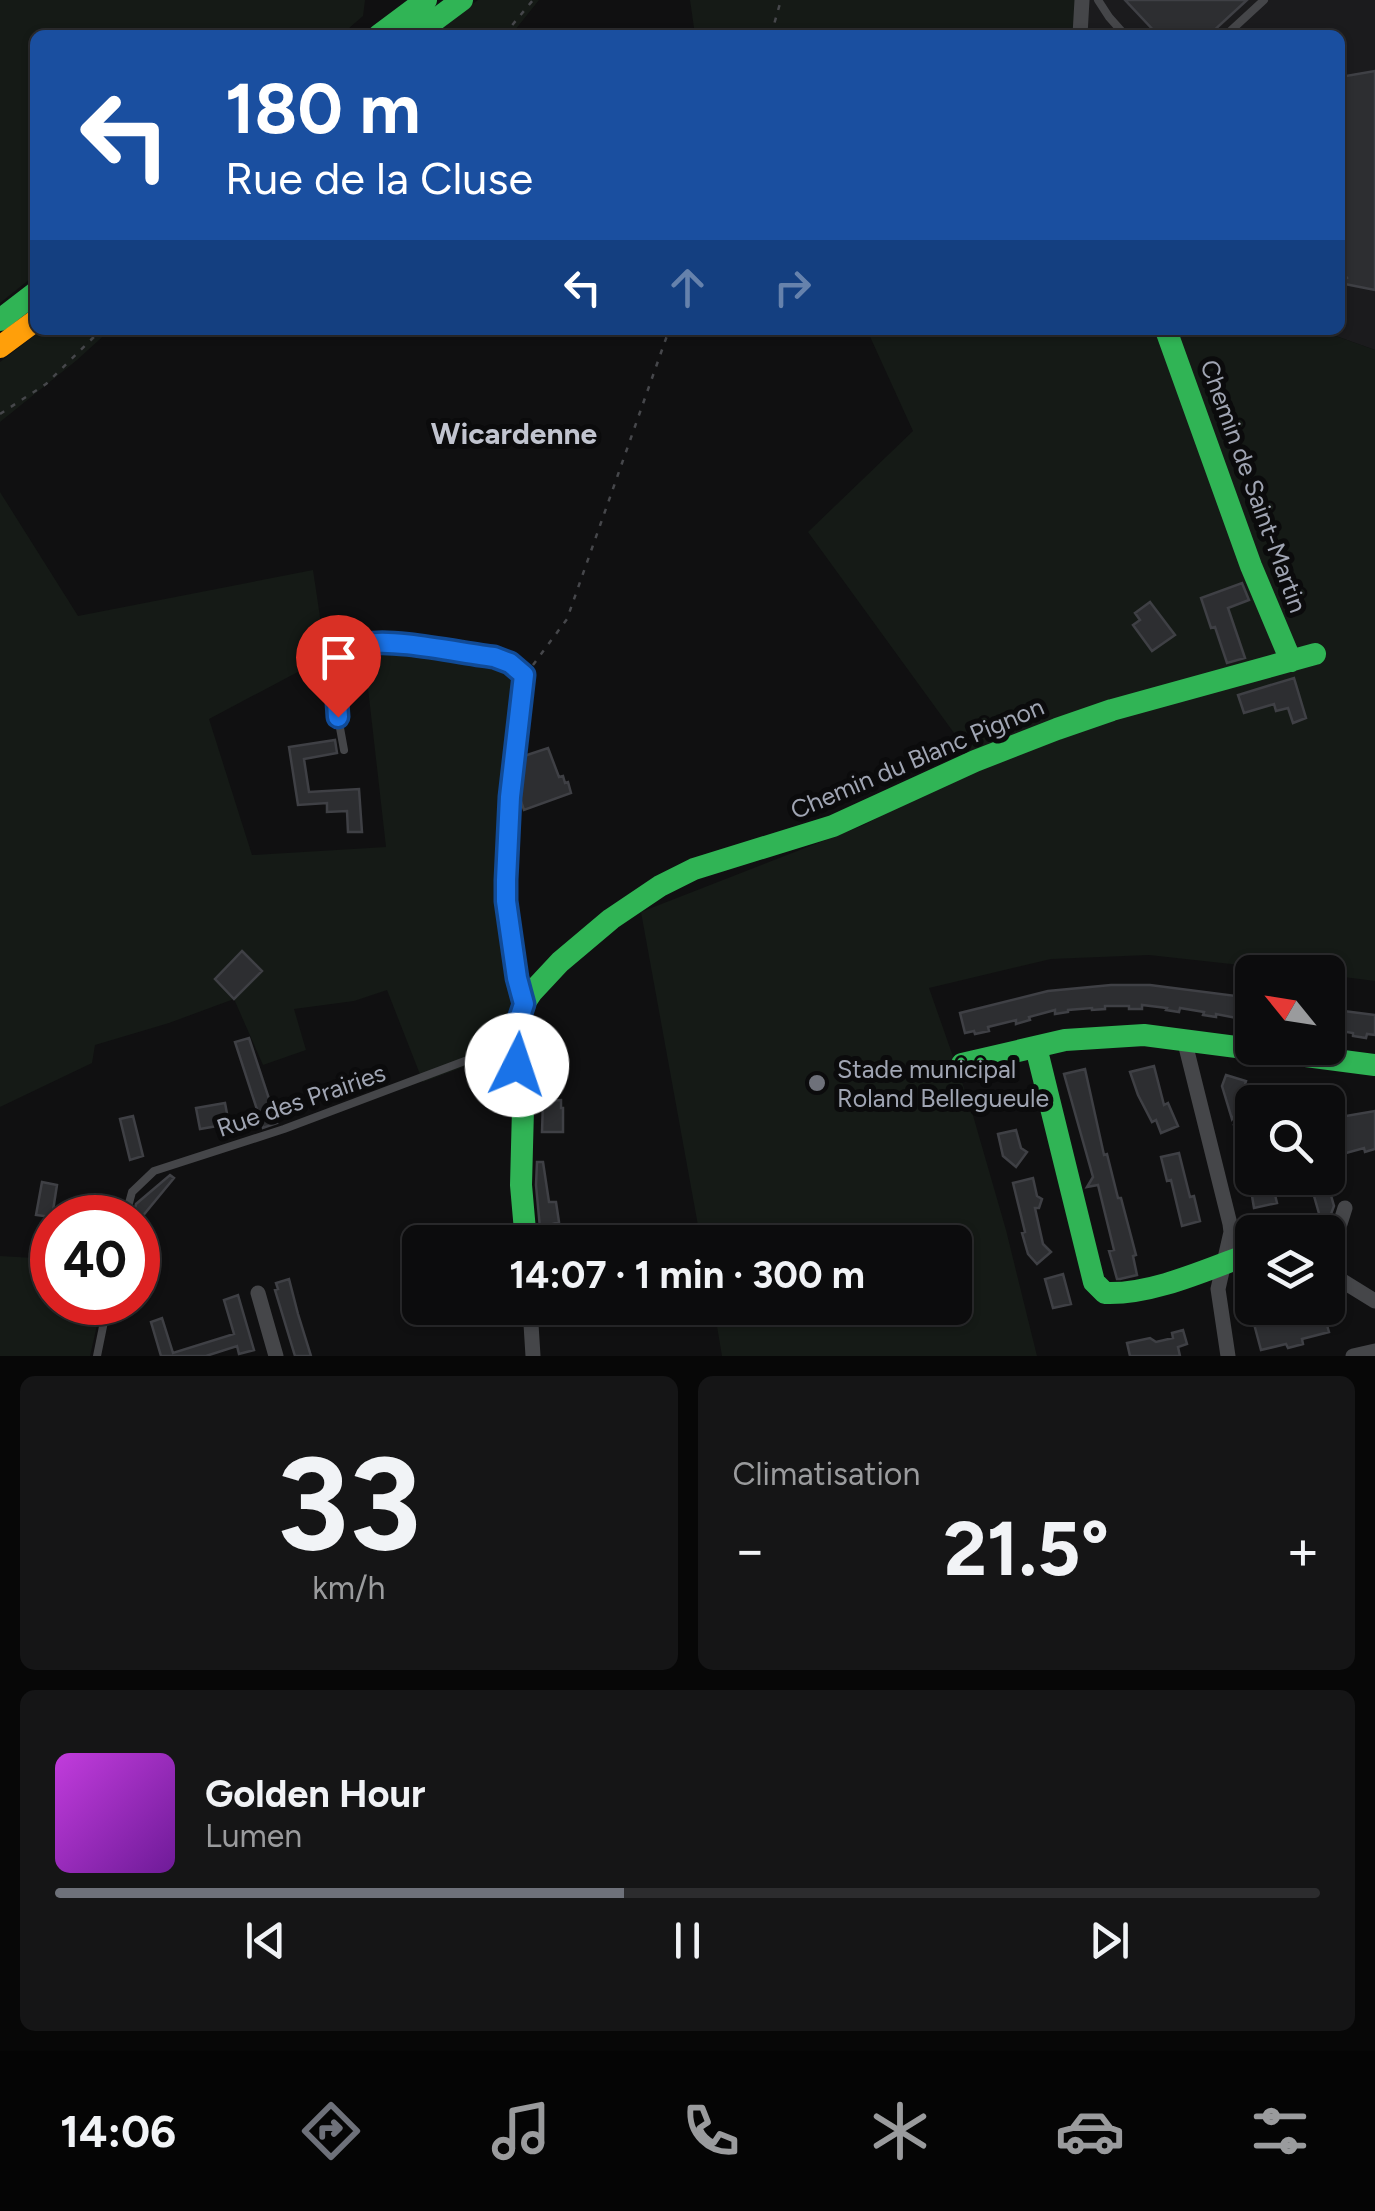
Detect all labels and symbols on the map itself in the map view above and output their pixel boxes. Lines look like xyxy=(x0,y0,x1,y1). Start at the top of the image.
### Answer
street label: Chemin de Saint-Martin xyxy=(1194,356,1314,616)
district label: Wicardenne xyxy=(431,415,598,452)
pin xyxy=(296,615,381,718)
street label: Chemin du Blanc Pignon xyxy=(786,691,1048,825)
north arrow xyxy=(1235,955,1345,1065)
position arrow xyxy=(465,1013,569,1117)
place label: Stade municipal Roland Bellegueule xyxy=(837,1054,1049,1113)
street label: Rue des Prairies xyxy=(213,1057,389,1143)
marker: Stade municipal Roland Bellegueule xyxy=(806,1072,828,1094)
speed limit sign: 40 xyxy=(30,1195,160,1325)

